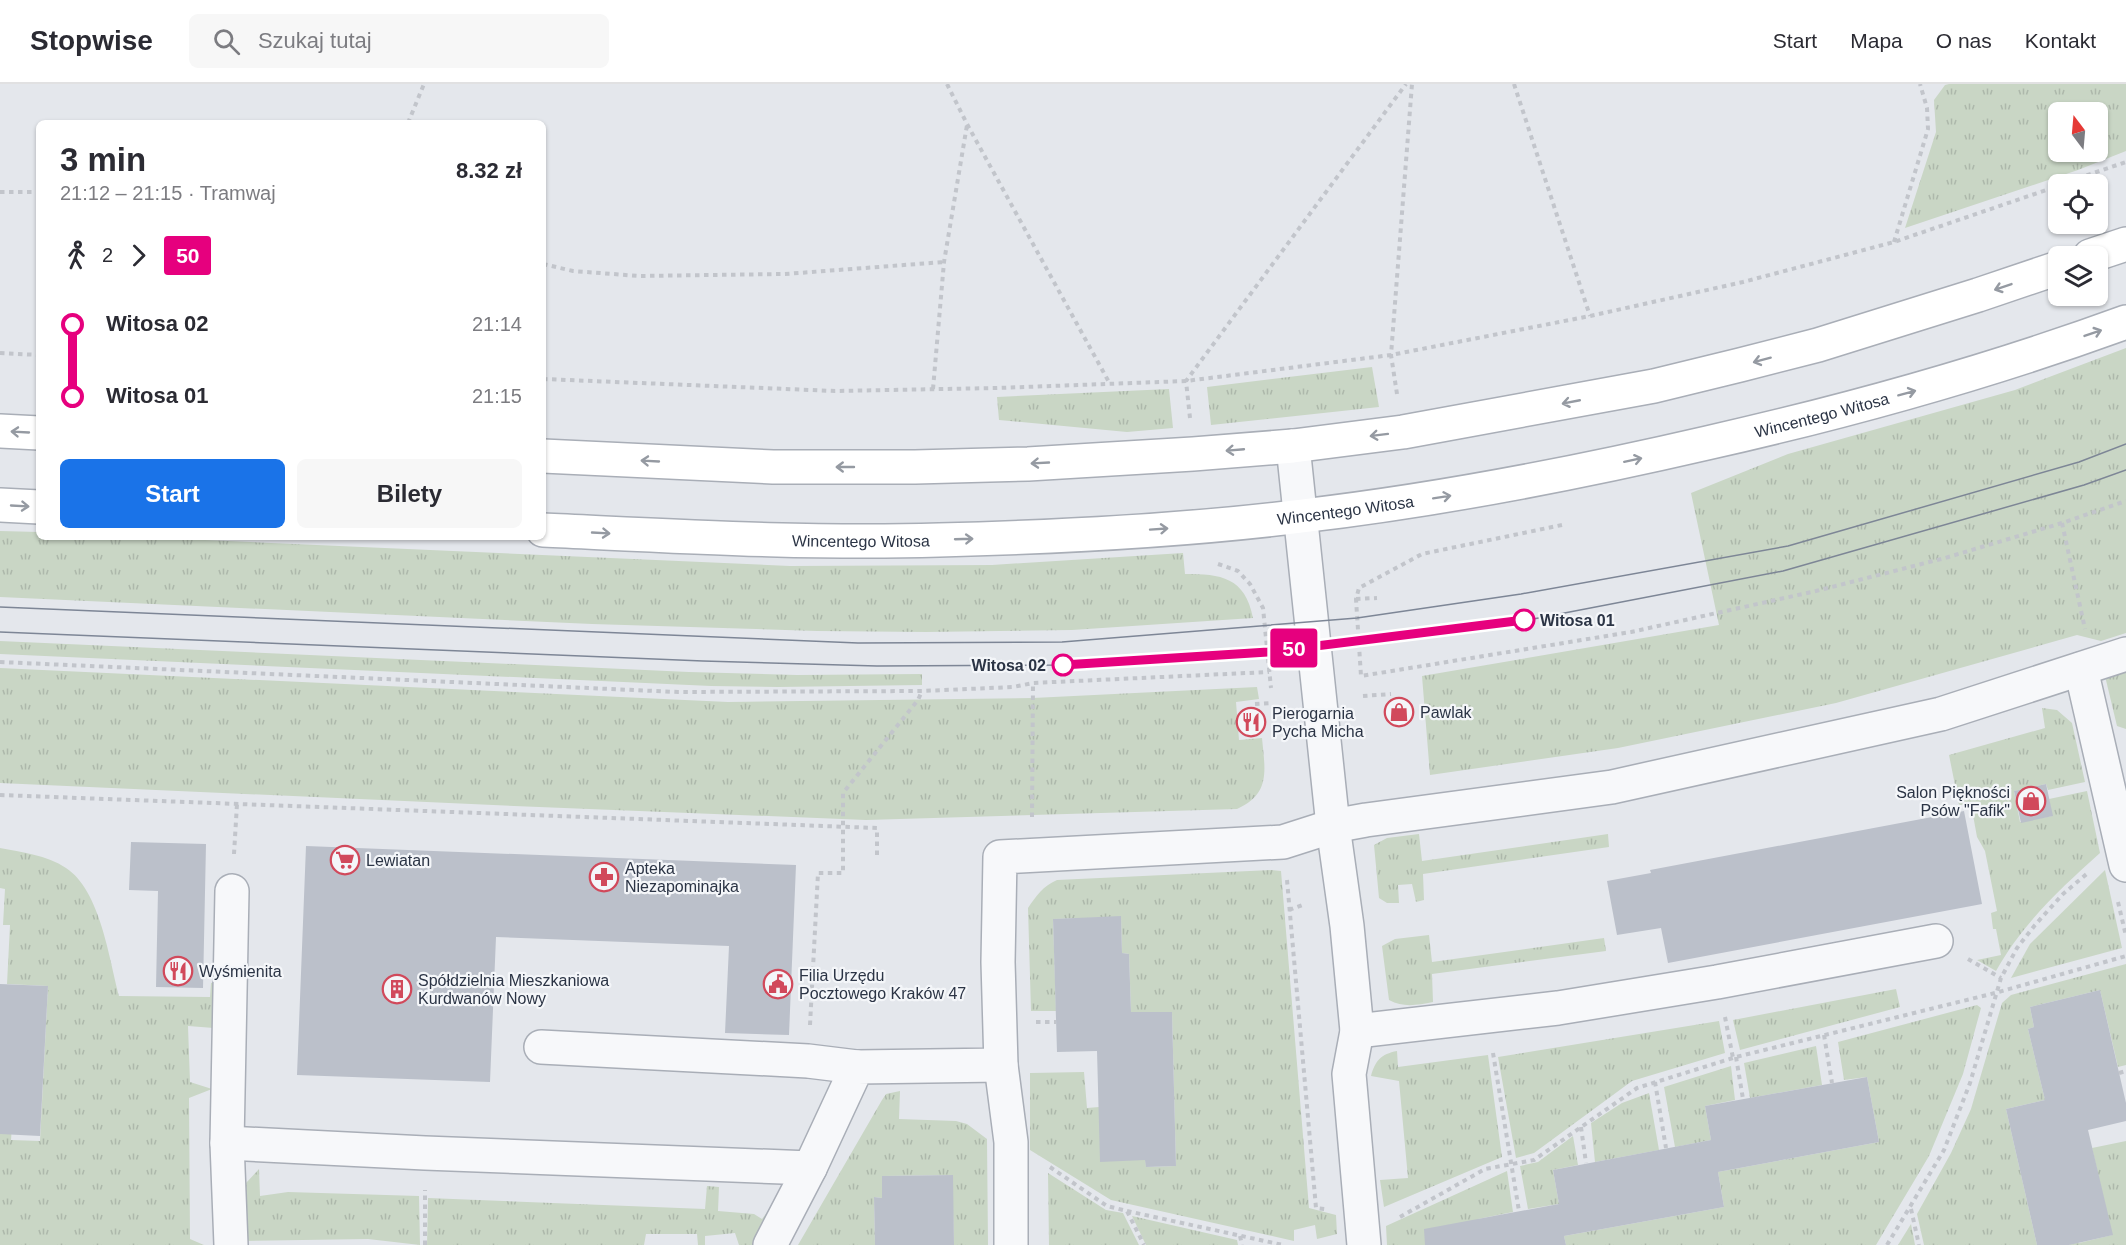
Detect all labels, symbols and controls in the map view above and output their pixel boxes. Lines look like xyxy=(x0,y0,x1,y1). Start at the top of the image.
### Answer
search box xyxy=(189,14,609,68)
text: Stopwise xyxy=(30,25,153,56)
icon: search xyxy=(210,25,243,58)
text: Szukaj tutaj xyxy=(258,28,372,53)
text: Start xyxy=(1773,29,1817,52)
text: Mapa xyxy=(1850,29,1903,52)
text: O nas xyxy=(1936,29,1992,52)
text: Kontakt xyxy=(2025,29,2096,52)
north arrow xyxy=(2048,102,2108,162)
map controls xyxy=(2048,102,2108,306)
text: 3 min xyxy=(60,141,146,178)
text: 8.32 zł xyxy=(456,158,522,183)
button: locate xyxy=(2048,174,2108,234)
text: 21:12 – 21:15 · Tramwaj xyxy=(60,182,276,204)
icon: walk xyxy=(60,239,93,272)
icon: forward xyxy=(122,239,155,272)
text: 2 xyxy=(102,244,113,266)
text: 50 xyxy=(176,244,199,267)
button: layers xyxy=(2048,246,2108,306)
one-way arrow xyxy=(1994,282,2013,293)
text: Witosa 02 xyxy=(106,311,209,336)
text: 21:14 xyxy=(472,313,522,335)
one-way arrow xyxy=(2083,327,2102,338)
one-way arrow xyxy=(1752,354,1771,366)
text: Witosa 01 xyxy=(106,383,209,408)
text: 21:15 xyxy=(472,385,522,407)
one-way arrow xyxy=(1898,387,1917,398)
street label: Wincentego Witosa xyxy=(1753,390,1891,441)
one-way arrow xyxy=(1562,397,1582,408)
one-way arrow xyxy=(10,426,30,437)
one-way arrow xyxy=(1370,430,1390,441)
one-way arrow xyxy=(1225,445,1245,456)
one-way arrow xyxy=(1623,454,1642,466)
one-way arrow xyxy=(641,456,661,467)
one-way arrow xyxy=(1031,458,1051,469)
button: Start xyxy=(60,459,285,528)
button: Bilety xyxy=(297,459,522,528)
one-way arrow xyxy=(836,461,856,473)
one-way arrow xyxy=(1431,491,1451,502)
street label: Wincentego Witosa xyxy=(1276,493,1415,528)
one-way arrow xyxy=(9,501,29,512)
one-way arrow xyxy=(1149,524,1168,535)
one-way arrow xyxy=(591,527,611,538)
street label: Wincentego Witosa xyxy=(792,532,930,550)
one-way arrow xyxy=(954,534,974,545)
marker: Witosa 01 xyxy=(1513,609,1535,631)
place label: Witosa 01 xyxy=(1540,612,1615,629)
line badge: 50 xyxy=(1267,628,1321,668)
text: 50 xyxy=(1282,637,1306,660)
marker: Witosa 02 xyxy=(1052,654,1074,676)
place label: Witosa 02 xyxy=(971,657,1046,674)
shop icon: Pawlak xyxy=(1383,696,1415,728)
place label: Pawlak xyxy=(1420,704,1473,721)
place label: Pierogarnia Pycha Micha xyxy=(1272,705,1364,740)
restaurant icon: Pierogarnia Pycha Micha xyxy=(1235,706,1267,738)
place label: Salon Piękności Psów "Fafik" xyxy=(1896,784,2010,819)
shop icon: Salon Piękności Psów "Fafik" xyxy=(2015,785,2047,817)
supermarket icon: Lewiatan xyxy=(329,844,361,876)
place label: Lewiatan xyxy=(366,852,430,869)
place label: Apteka Niezapominajka xyxy=(625,860,739,895)
pharmacy icon: Apteka Niezapominajka xyxy=(588,861,620,893)
restaurant icon: Wyśmienita xyxy=(162,955,194,987)
place label: Wyśmienita xyxy=(199,963,282,980)
place label: Filia Urzędu Pocztowego Kraków 47 xyxy=(799,967,966,1002)
public building icon: Filia Urzędu Pocztowego Kraków 47 xyxy=(762,968,794,1000)
place label: Spółdzielnia Mieszkaniowa Kurdwanów Nowy xyxy=(418,972,609,1007)
building icon: Spółdzielnia Mieszkaniowa Kurdwanów Nowy xyxy=(381,973,413,1005)

